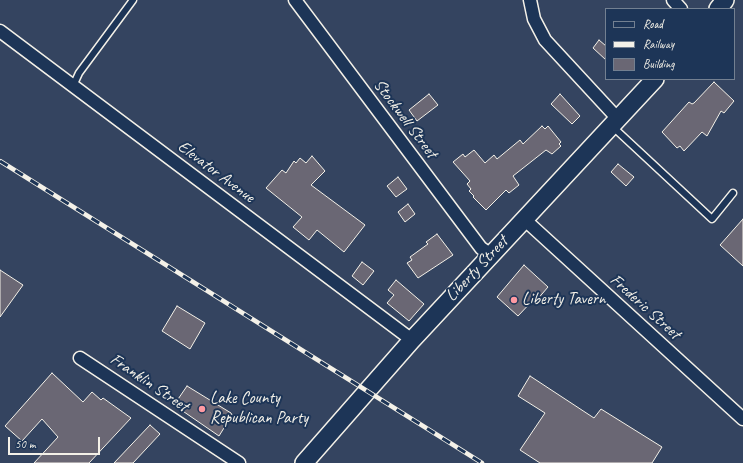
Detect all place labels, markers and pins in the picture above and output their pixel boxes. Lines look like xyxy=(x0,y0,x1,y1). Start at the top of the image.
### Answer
place label: Liberty Tavern xyxy=(522,290,605,310)
marker: Liberty Tavern xyxy=(509,295,519,305)
place label: Lake County Republican Party xyxy=(210,389,308,429)
marker: Lake County Republican Party xyxy=(197,404,207,414)

